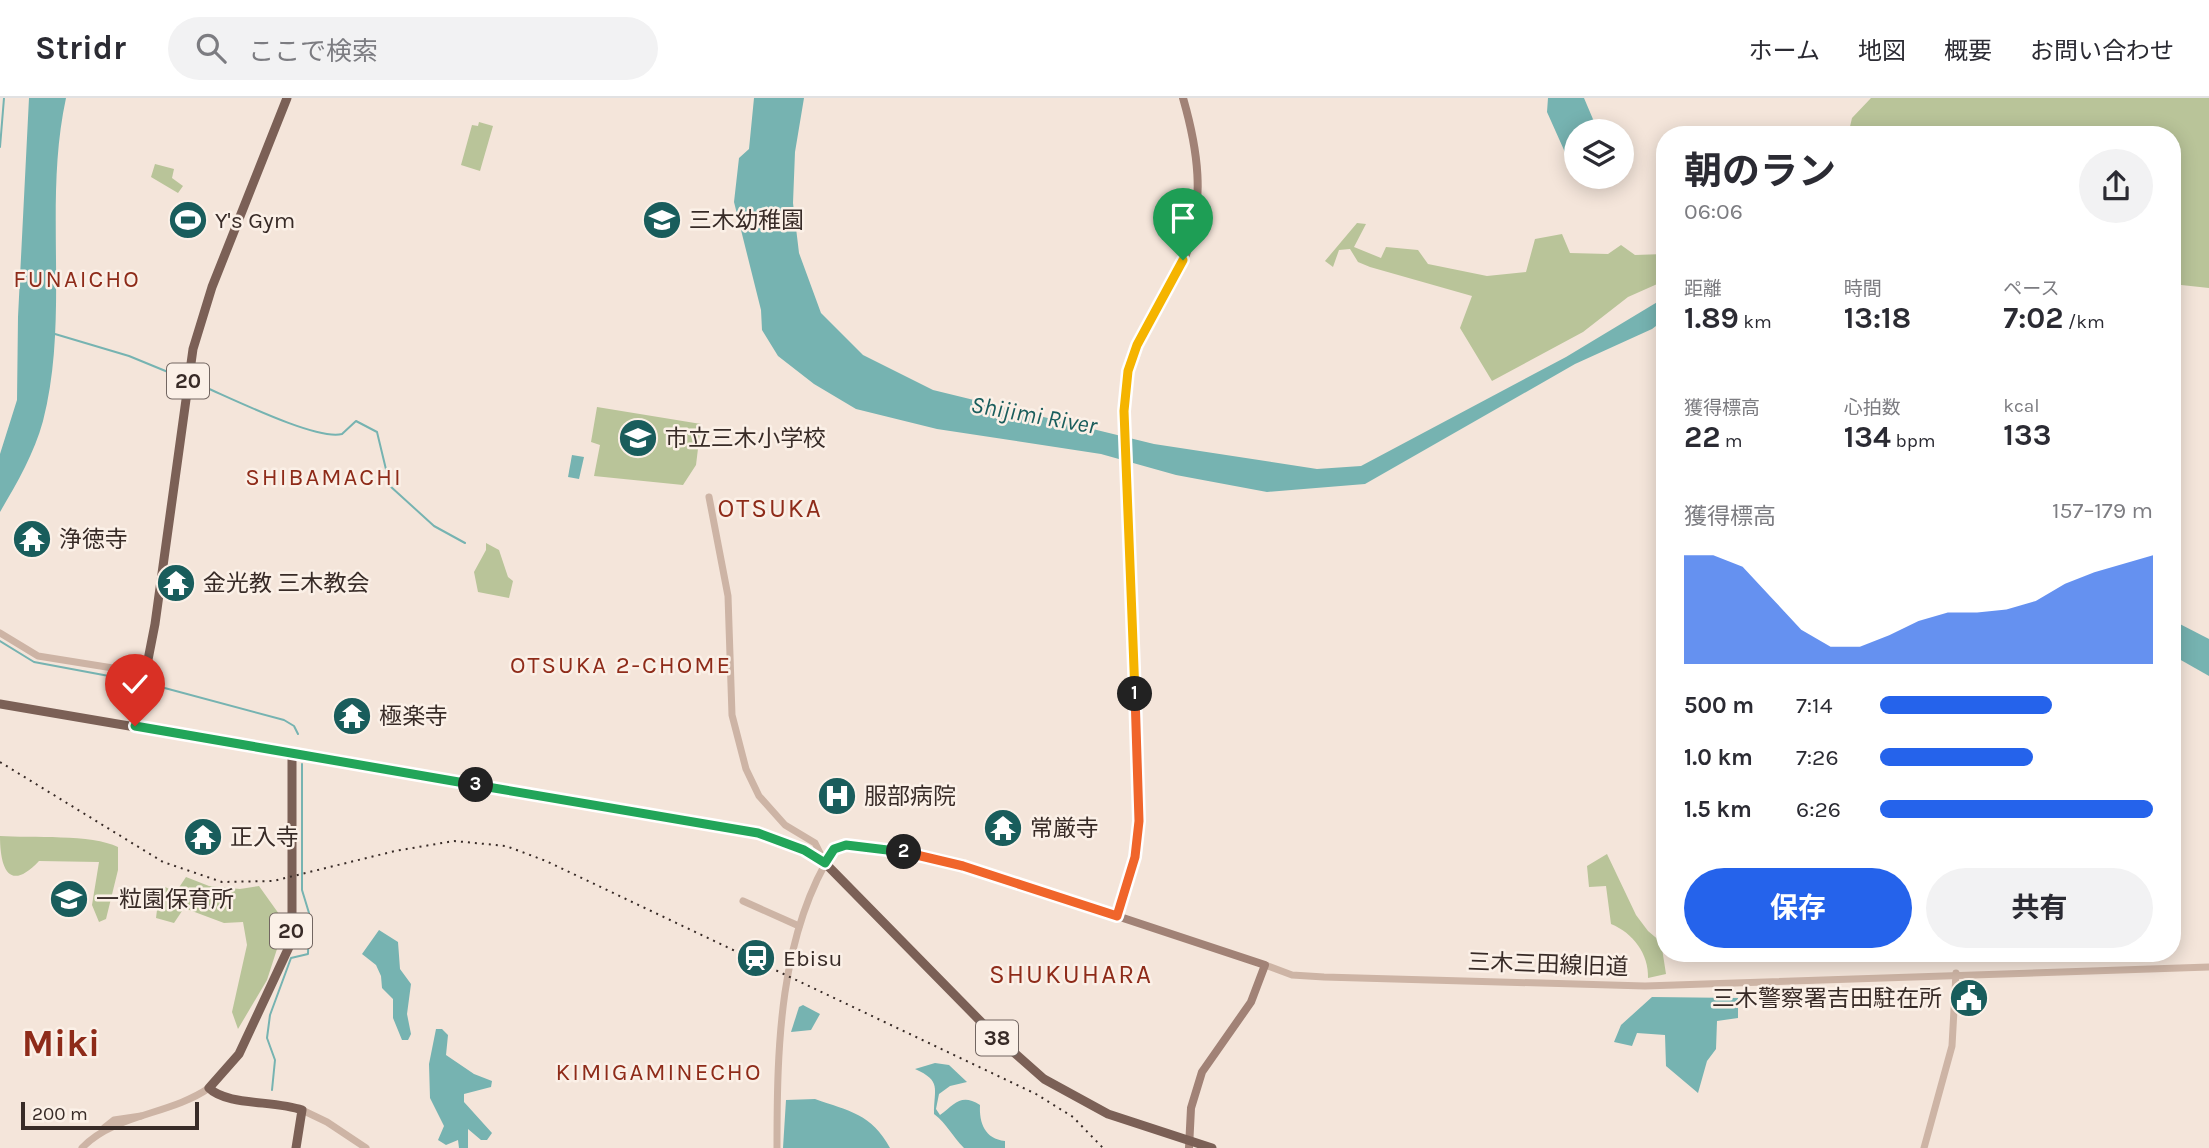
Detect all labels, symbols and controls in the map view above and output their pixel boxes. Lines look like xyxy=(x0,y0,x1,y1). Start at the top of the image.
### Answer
search box xyxy=(168,17,658,80)
text: Stridr xyxy=(35,29,126,67)
icon: search xyxy=(192,29,230,67)
text: ここで検索 xyxy=(248,36,378,67)
text: ホーム xyxy=(1749,37,1820,65)
text: 地図 xyxy=(1858,37,1906,65)
text: 概要 xyxy=(1944,37,1992,65)
text: お問い合わせ xyxy=(2030,37,2174,65)
map controls xyxy=(1564,119,1634,189)
button: layers xyxy=(1564,119,1634,189)
text: 朝のラン xyxy=(1684,149,1836,194)
button: share xyxy=(2079,149,2153,223)
pin xyxy=(1153,188,1213,260)
text: 06:06 xyxy=(1684,198,1743,225)
sports icon: Y's Gym xyxy=(167,199,209,241)
school or university icon: 三木幼稚園 xyxy=(641,199,683,241)
icon: arrive xyxy=(1164,199,1202,237)
place label: Y's Gym xyxy=(215,207,295,234)
place label: 三木幼稚園 xyxy=(689,207,804,234)
district label: FUNAICHO xyxy=(13,265,141,293)
text: 距離 xyxy=(1684,278,1722,300)
text: 時間 xyxy=(1844,278,1882,300)
text: ペース xyxy=(2003,278,2059,300)
text: 1.89 xyxy=(1684,300,1739,336)
text: 13:18 xyxy=(1844,300,1911,336)
text: 7:02 xyxy=(2003,300,2063,336)
text: km xyxy=(1739,311,1772,333)
text: /km xyxy=(2063,311,2105,333)
road number: 20 xyxy=(167,364,209,398)
water label: Shijimi River xyxy=(969,390,1100,440)
text: kcal xyxy=(2003,395,2040,417)
text: 獲得標高 xyxy=(1684,397,1760,419)
text: 心拍数 xyxy=(1844,397,1901,419)
school or university icon: 市立三木小学校 xyxy=(617,417,659,459)
text: 133 xyxy=(2003,417,2051,453)
text: 22 xyxy=(1684,419,1720,455)
text: 134 xyxy=(1844,419,1891,455)
place label: 市立三木小学校 xyxy=(665,425,826,452)
text: m xyxy=(1720,430,1743,452)
text: bpm xyxy=(1891,430,1936,452)
district label: SHIBAMACHI xyxy=(245,463,403,491)
district label: OTSUKA xyxy=(717,493,823,524)
text: 157–179 m xyxy=(2052,497,2153,524)
text: 獲得標高 xyxy=(1684,503,1776,530)
temple icon: 浄徳寺 xyxy=(11,518,53,560)
place label: 浄徳寺 xyxy=(59,526,128,553)
temple icon: 金光教 三木教会 xyxy=(155,562,197,604)
place label: 金光教 三木教会 xyxy=(203,570,369,597)
district label: OTSUKA 2-CHOME xyxy=(510,651,732,679)
pin xyxy=(105,654,165,726)
icon: check xyxy=(116,665,154,703)
pin: 1 xyxy=(1118,676,1152,712)
text: 1 xyxy=(1131,682,1138,704)
text: 500 m xyxy=(1684,692,1754,719)
text: 7:14 xyxy=(1796,692,1833,719)
temple icon: 極楽寺 xyxy=(331,695,373,737)
place label: 極楽寺 xyxy=(379,703,448,730)
text: 1.0 km xyxy=(1684,744,1753,771)
text: 7:26 xyxy=(1796,744,1839,771)
pin: 3 xyxy=(458,768,494,802)
text: 3 xyxy=(470,773,481,795)
hospital icon: 服部病院 xyxy=(816,775,858,817)
place label: 服部病院 xyxy=(864,783,956,810)
text: 1.5 km xyxy=(1684,796,1752,823)
text: 6:26 xyxy=(1796,796,1841,823)
temple icon: 常厳寺 xyxy=(982,807,1024,849)
place label: 常厳寺 xyxy=(1030,815,1099,842)
temple icon: 正入寺 xyxy=(182,816,224,858)
place label: 正入寺 xyxy=(230,824,299,851)
pin: 2 xyxy=(886,834,922,870)
text: 2 xyxy=(898,840,909,862)
button: 保存 xyxy=(1684,868,1912,948)
button: 共有 xyxy=(1926,868,2153,948)
school or university icon: 一粒園保育所 xyxy=(48,878,90,920)
place label: 一粒園保育所 xyxy=(96,886,234,913)
road number: 20 xyxy=(270,914,312,948)
station icon: Ebisu xyxy=(735,937,777,979)
place label: Ebisu xyxy=(783,945,842,972)
street label: 三木三田線旧道 xyxy=(1467,948,1629,981)
district label: SHUKUHARA xyxy=(989,959,1153,990)
public building icon: 三木警察署吉田駐在所 xyxy=(1948,977,1990,1019)
place label: 三木警察署吉田駐在所 xyxy=(1712,985,1942,1012)
road number: 38 xyxy=(976,1020,1018,1056)
district label: Miki xyxy=(22,1022,100,1065)
district label: KIMIGAMINECHO xyxy=(556,1058,762,1086)
scale bar xyxy=(21,1099,200,1131)
text: 200 m xyxy=(32,1103,88,1125)

